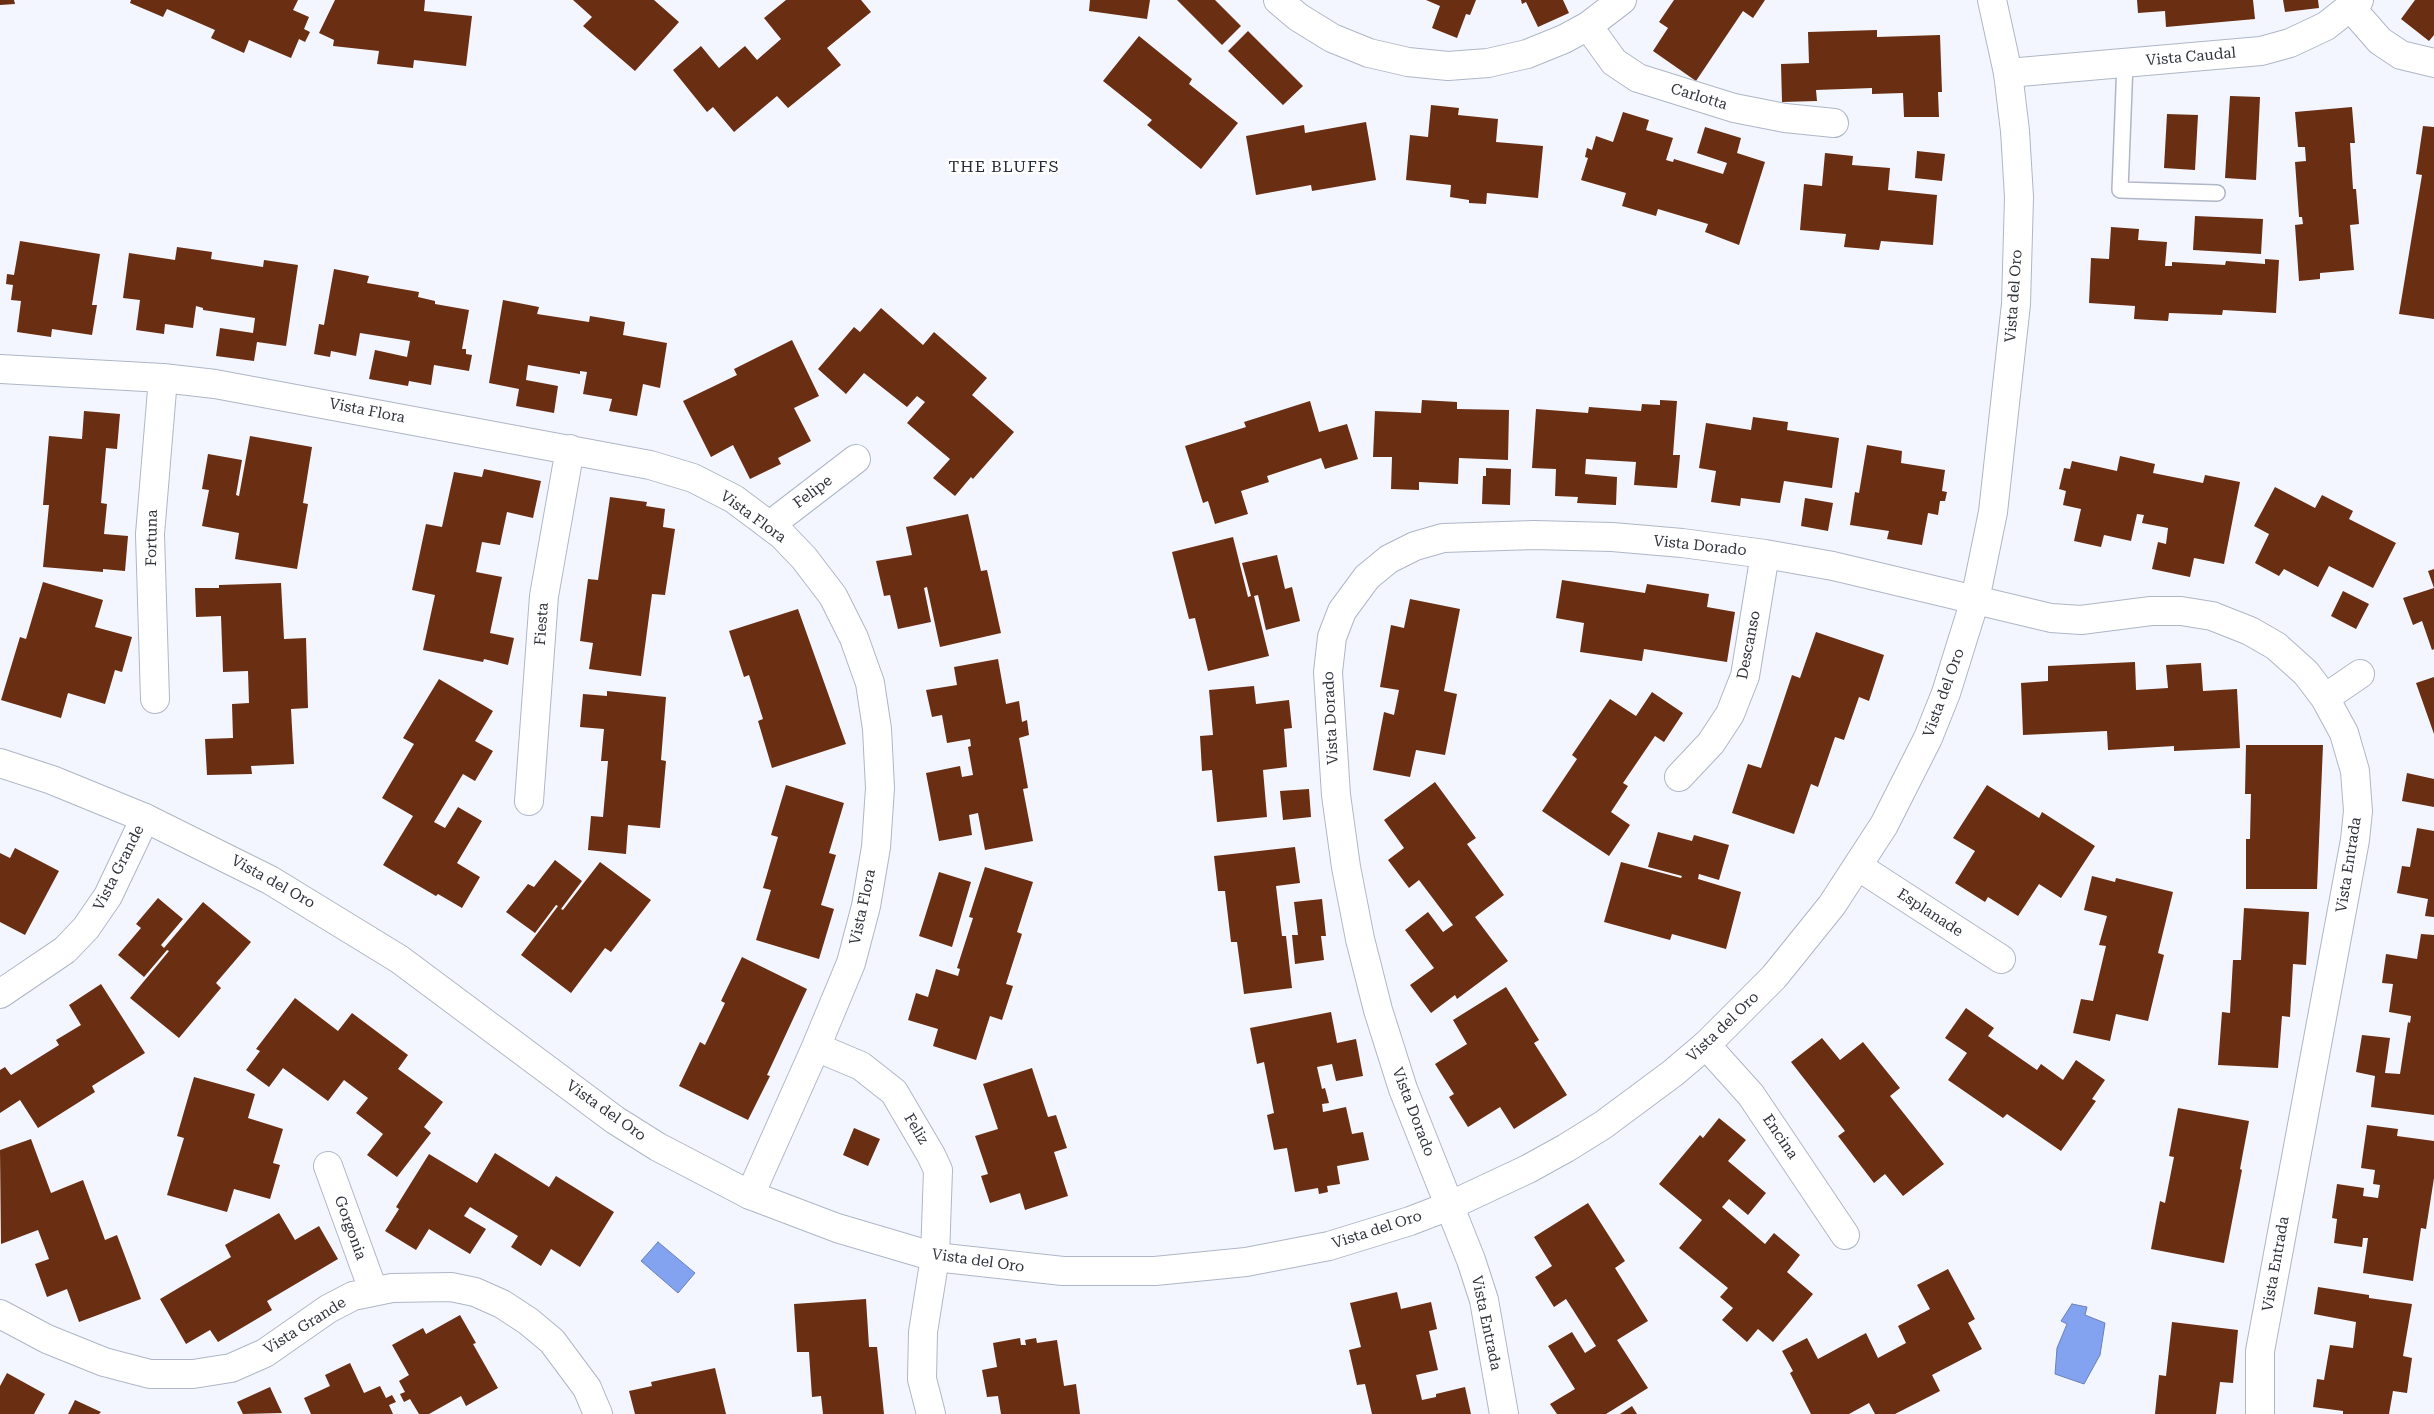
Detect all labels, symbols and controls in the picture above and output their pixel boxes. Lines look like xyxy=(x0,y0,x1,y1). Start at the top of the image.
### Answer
street label: Vista Caudal xyxy=(2145,44,2237,70)
street label: Carlotta xyxy=(1668,80,1730,114)
district label: THE BLUFFS xyxy=(947,157,1061,177)
street label: Vista del Oro xyxy=(2002,249,2026,343)
street label: Vista Flora xyxy=(328,395,406,427)
street label: Felipe xyxy=(790,472,836,512)
street label: Vista Flora xyxy=(717,487,789,547)
street label: Fortuna xyxy=(143,510,161,566)
street label: Vista Dorado xyxy=(1653,532,1747,560)
street label: Fiesta xyxy=(532,602,552,646)
street label: Descanso xyxy=(1734,609,1764,681)
street label: Vista del Oro xyxy=(1920,646,1968,740)
street label: Vista Dorado xyxy=(1320,671,1342,765)
street label: Vista Entrada xyxy=(2333,816,2365,914)
street label: Vista Grande xyxy=(90,822,148,914)
street label: Vista del Oro xyxy=(228,852,318,912)
street label: Vista Flora xyxy=(846,868,880,946)
street label: Esplanade xyxy=(1894,885,1966,941)
street label: Vista del Oro xyxy=(1683,988,1763,1066)
street label: Vista Dorado xyxy=(1388,1065,1438,1159)
street label: Vista del Oro xyxy=(563,1077,649,1145)
street label: Feliz xyxy=(900,1110,932,1148)
street label: Encina xyxy=(1758,1111,1802,1163)
street label: Gorgonia xyxy=(330,1193,370,1263)
street label: Vista del Oro xyxy=(1330,1207,1424,1253)
street label: Vista Entrada xyxy=(2259,1215,2293,1313)
street label: Vista del Oro xyxy=(931,1246,1025,1276)
street label: Vista Entrada xyxy=(1467,1274,1505,1372)
street label: Vista Grande xyxy=(261,1294,349,1358)

